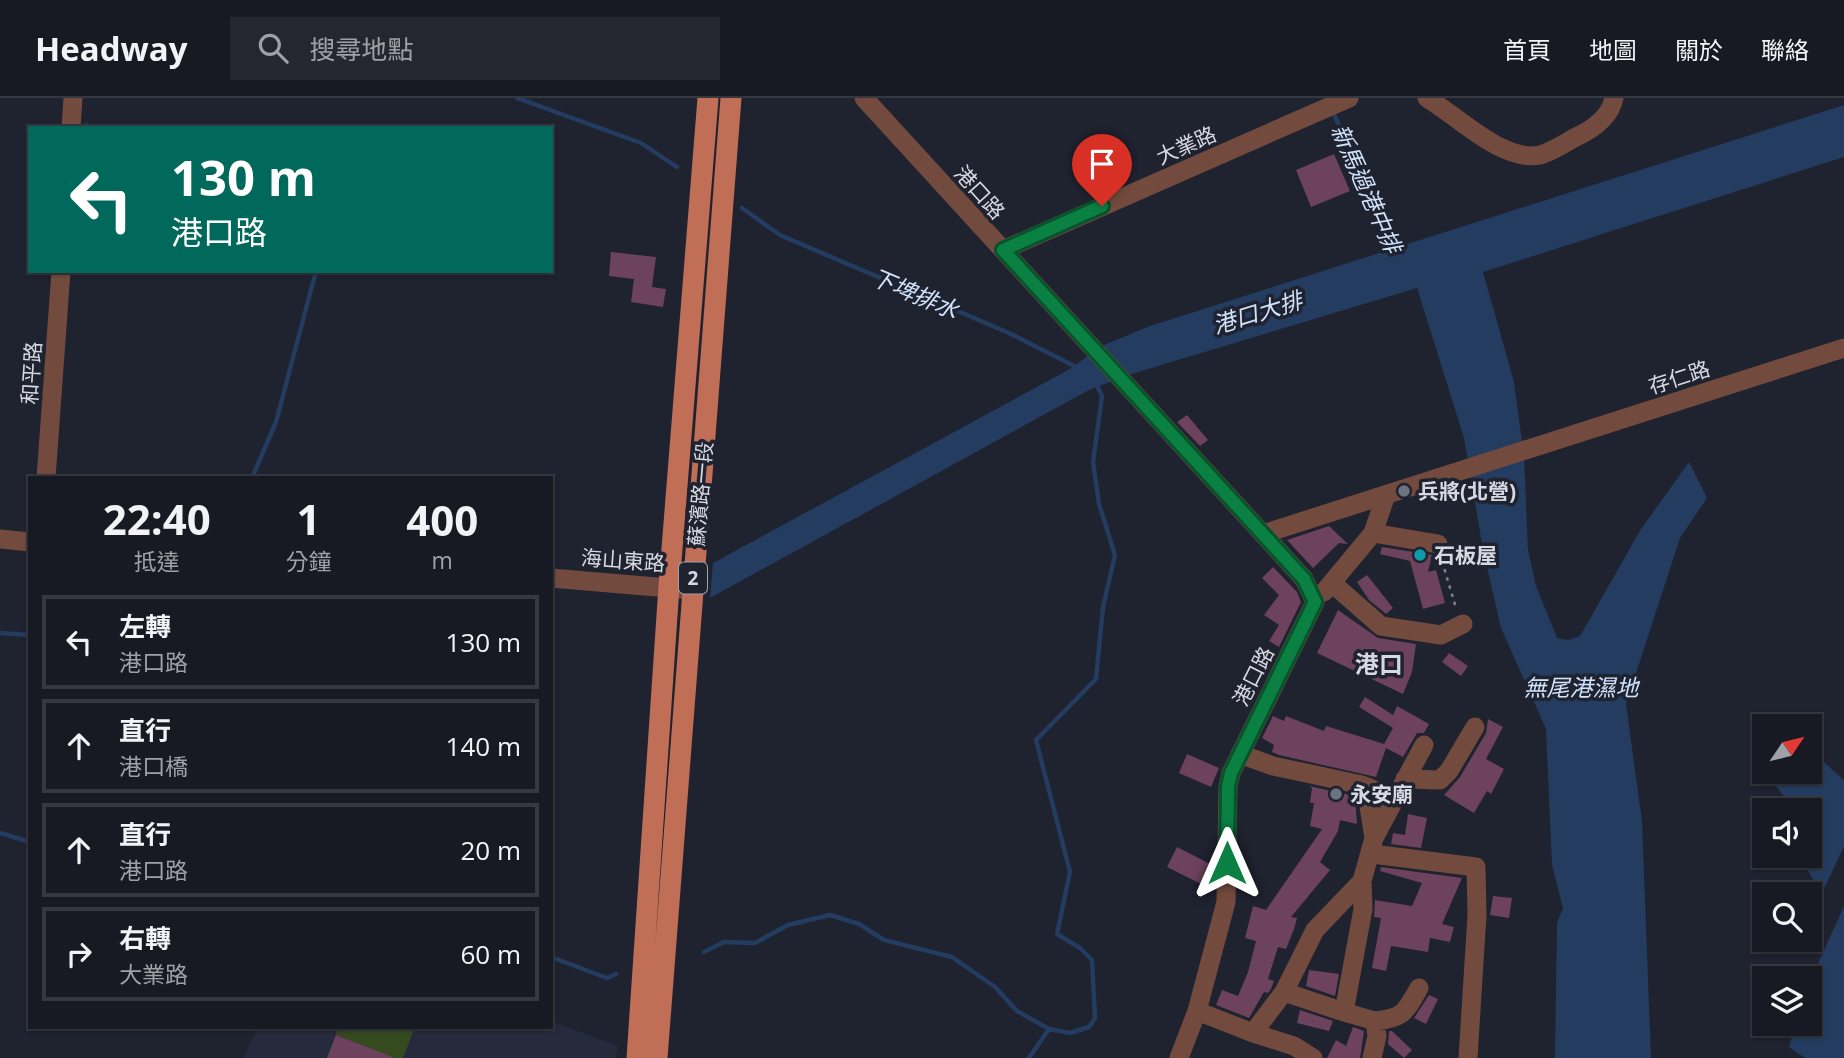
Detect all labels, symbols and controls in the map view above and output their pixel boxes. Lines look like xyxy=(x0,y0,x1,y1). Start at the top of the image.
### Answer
search box xyxy=(230,17,720,80)
text: Headway xyxy=(35,26,188,71)
icon: search xyxy=(254,29,292,67)
text: 搜尋地點 xyxy=(310,31,414,67)
text: 首頁 xyxy=(1503,33,1551,66)
text: 地圖 xyxy=(1589,33,1637,66)
text: 關於 xyxy=(1675,33,1723,66)
text: 聯絡 xyxy=(1761,33,1809,66)
water label: 新馬過港中排 xyxy=(1324,118,1411,260)
street label: 大業路 xyxy=(1152,119,1220,171)
pin xyxy=(1072,134,1132,206)
text: 130 m xyxy=(171,144,316,210)
icon: arrive xyxy=(1083,145,1121,183)
icon: left xyxy=(56,154,147,245)
street label: 港口路 xyxy=(949,159,1011,225)
text: 港口路 xyxy=(171,210,267,253)
water label: 下埤排水 xyxy=(866,260,965,326)
water label: 港口大排 xyxy=(1208,282,1309,341)
street label: 和平路 xyxy=(15,341,47,405)
street label: 存仁路 xyxy=(1645,354,1713,400)
street label: 蘇濱路一段 xyxy=(681,440,719,548)
place label: 兵將(北營) xyxy=(1418,477,1516,505)
marker: 兵將(北營) xyxy=(1396,483,1412,499)
text: 22:40 xyxy=(103,490,211,547)
text: 1 xyxy=(296,490,320,547)
text: 400 xyxy=(406,491,478,548)
place label: 石板屋 xyxy=(1434,541,1497,569)
street label: 海山東路 xyxy=(580,543,666,577)
text: m xyxy=(432,544,453,576)
text: 抵達 xyxy=(134,545,180,577)
text: 分鐘 xyxy=(285,545,331,577)
marker: 石板屋 xyxy=(1412,547,1428,563)
road number: 2 xyxy=(679,562,707,593)
text: 左轉 xyxy=(119,608,171,644)
icon: left xyxy=(60,623,98,661)
text: 130 m xyxy=(446,624,521,660)
street label: 港口路 xyxy=(1226,642,1280,710)
text: 港口路 xyxy=(119,646,188,678)
district label: 港口 xyxy=(1355,647,1403,680)
water label: 無尾港濕地 xyxy=(1524,671,1641,703)
text: 直行 xyxy=(119,712,171,748)
north arrow xyxy=(1752,714,1822,784)
map controls xyxy=(1752,714,1822,1036)
icon: ahead xyxy=(60,727,98,765)
text: 140 m xyxy=(446,728,521,764)
text: 港口橋 xyxy=(119,750,188,782)
place label: 永安廟 xyxy=(1350,780,1413,808)
marker: 永安廟 xyxy=(1328,786,1344,802)
button: sound xyxy=(1752,798,1822,868)
text: 直行 xyxy=(119,816,171,852)
position arrow xyxy=(1190,826,1264,900)
icon: ahead xyxy=(60,831,98,869)
text: 20 m xyxy=(460,832,521,868)
text: 港口路 xyxy=(119,854,188,886)
button: search xyxy=(1752,882,1822,952)
text: 右轉 xyxy=(119,920,171,956)
icon: right xyxy=(60,935,98,973)
text: 60 m xyxy=(460,936,521,972)
text: 大業路 xyxy=(119,958,188,990)
button: layers xyxy=(1752,966,1822,1036)

